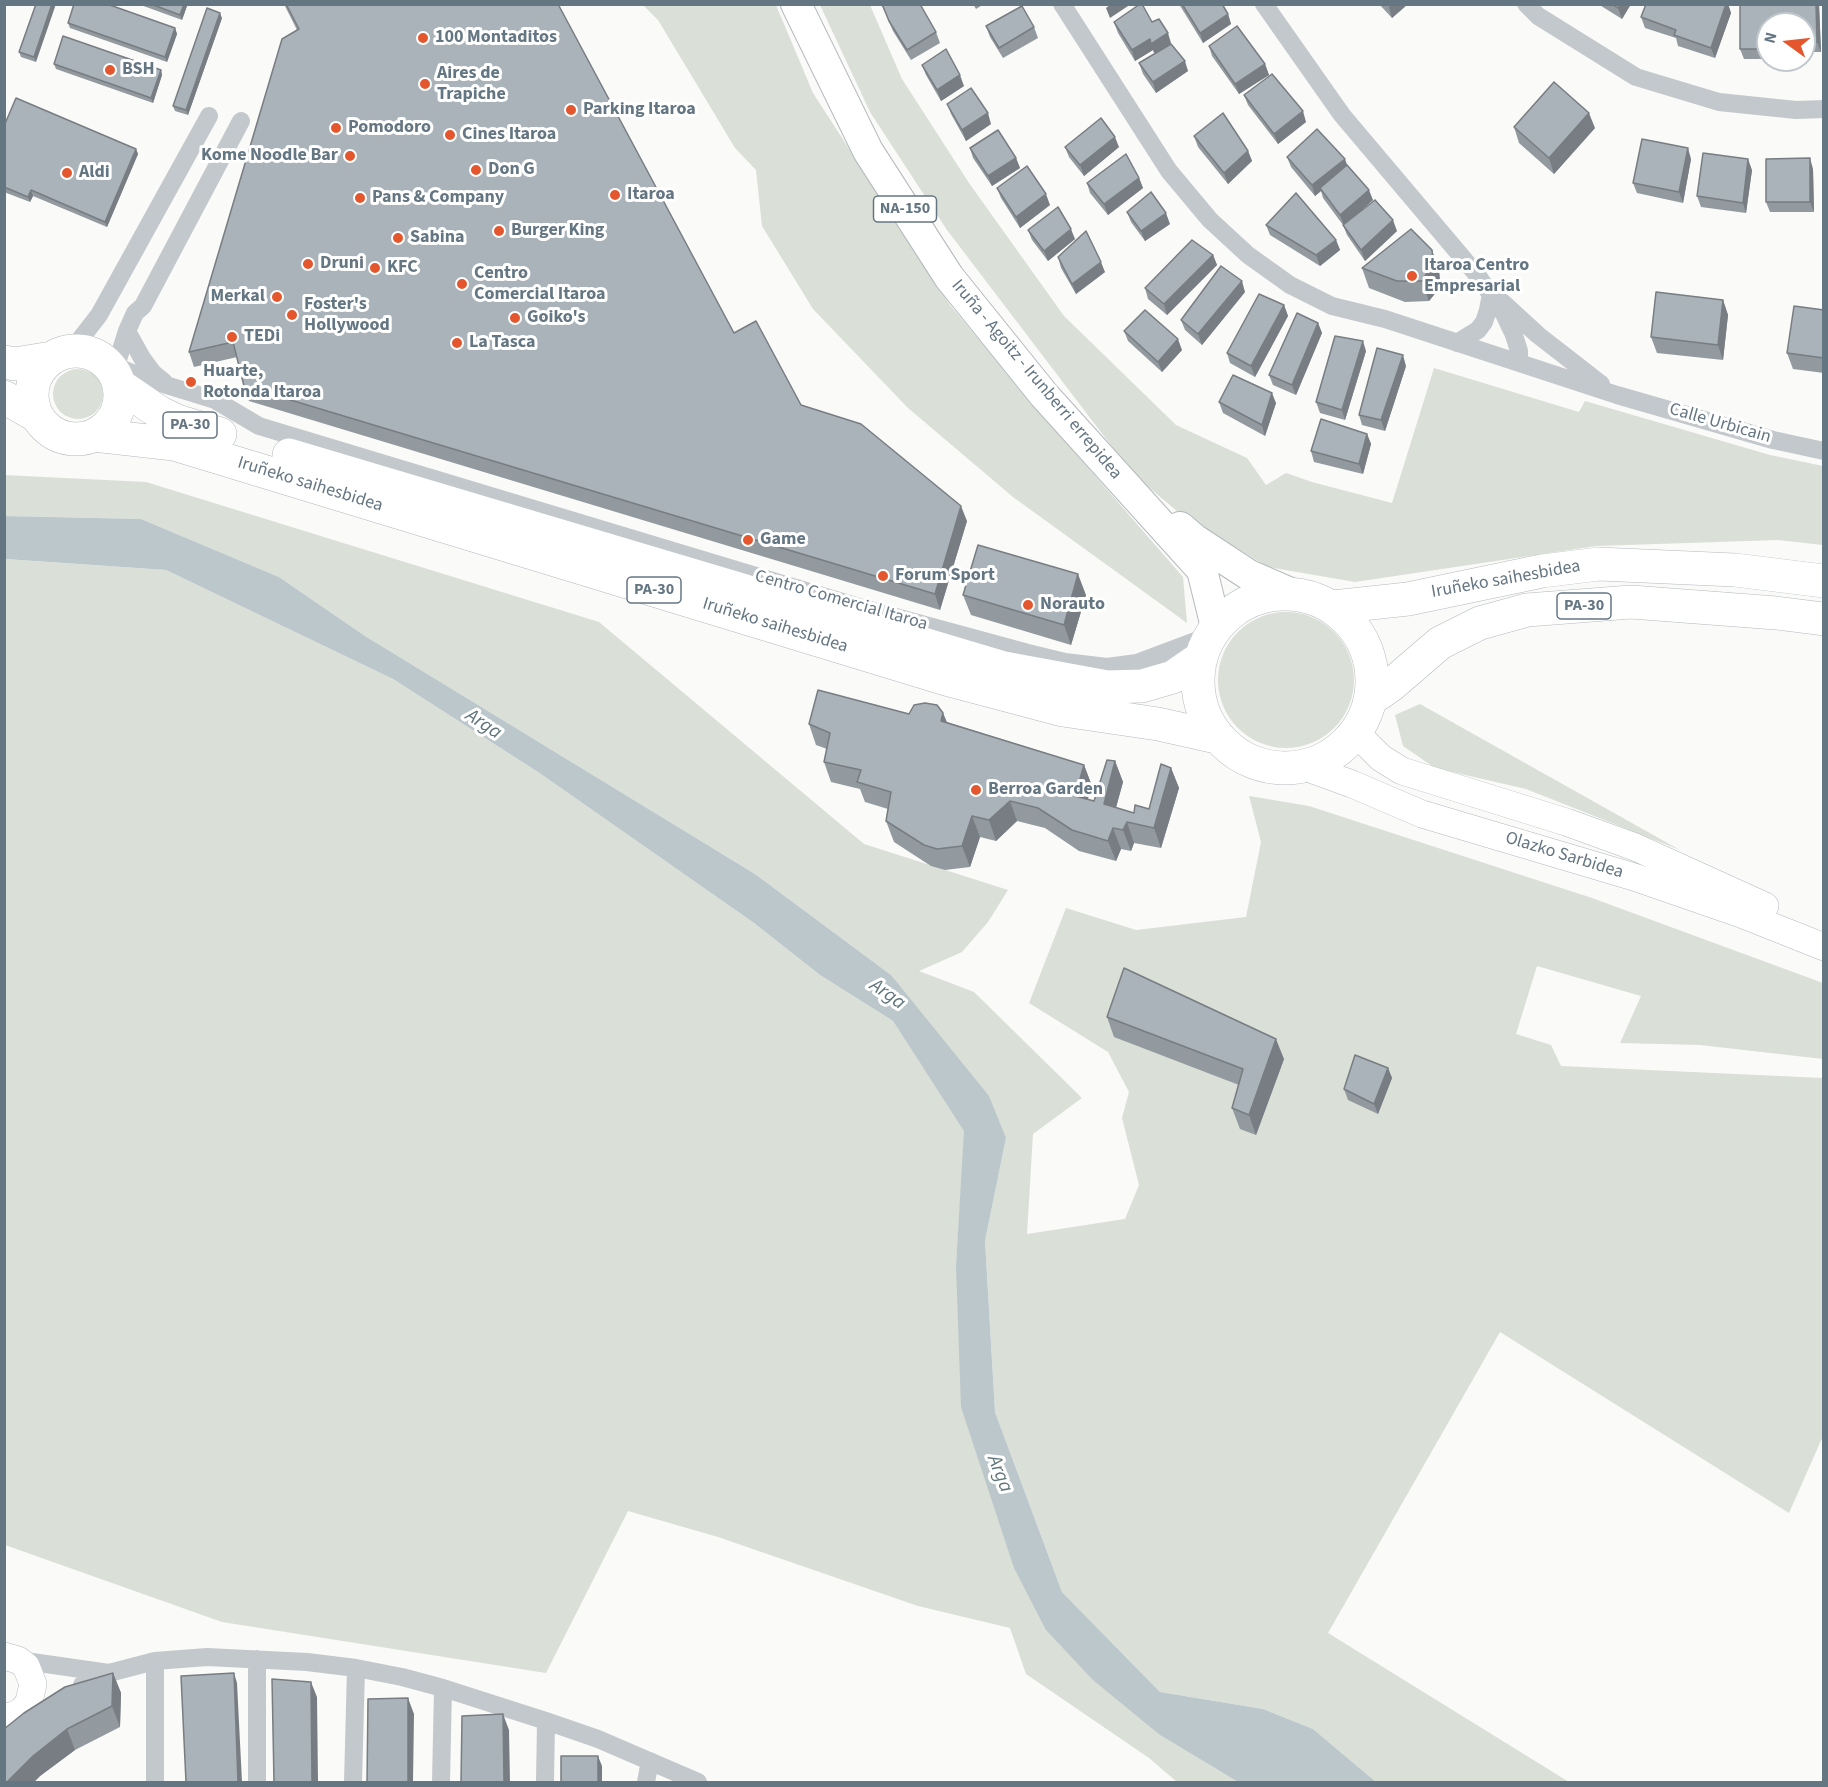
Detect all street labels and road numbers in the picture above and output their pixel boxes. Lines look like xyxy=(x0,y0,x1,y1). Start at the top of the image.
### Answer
road number: NA-150 xyxy=(874,196,936,222)
street label: Iruña - Agoitz - Irunberri errepidea xyxy=(946,276,1126,484)
street label: Calle Urbicain xyxy=(1667,399,1773,449)
road number: PA-30 xyxy=(163,412,217,438)
street label: Iruñeko saihesbidea xyxy=(235,453,385,517)
street label: Iruñeko saihesbidea xyxy=(1430,556,1582,604)
street label: Centro Comercial Itaroa xyxy=(752,566,930,636)
road number: PA-30 xyxy=(627,577,681,603)
road number: PA-30 xyxy=(1557,593,1611,619)
street label: Iruñeko saihesbidea xyxy=(700,594,850,658)
street label: Olazko Sarbidea xyxy=(1502,828,1626,884)

